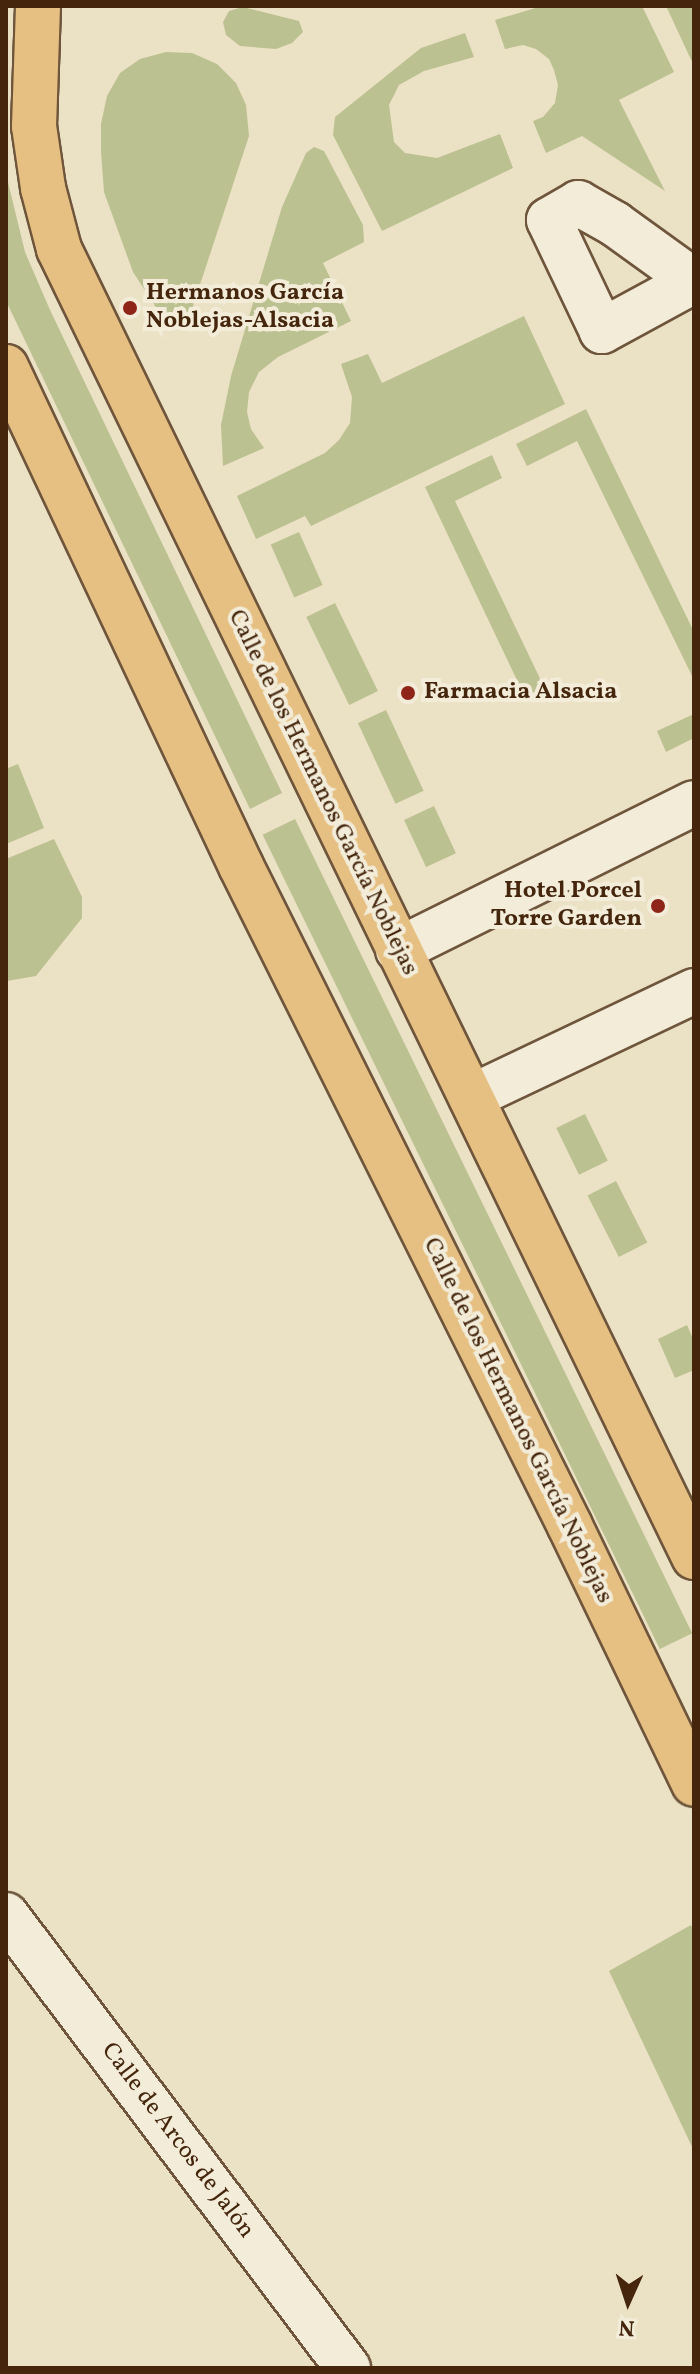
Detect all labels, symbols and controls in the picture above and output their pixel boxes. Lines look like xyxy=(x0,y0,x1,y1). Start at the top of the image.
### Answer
place label: Hermanos García Noblejas-Alsacia xyxy=(146,280,344,336)
marker: Hermanos García Noblejas-Alsacia xyxy=(121,299,139,317)
street label: Calle de los Hermanos García Noblejas xyxy=(221,606,423,980)
place label: Farmacia Alsacia xyxy=(424,679,617,707)
marker: Farmacia Alsacia xyxy=(399,684,417,702)
place label: Hotel Porcel Torre Garden xyxy=(491,878,642,934)
marker: Hotel Porcel Torre Garden xyxy=(649,897,667,915)
street label: Calle de los Hermanos García Noblejas xyxy=(416,1234,618,1608)
street label: Calle de Arcos de Jalón xyxy=(94,2038,260,2244)
north arrow xyxy=(588,2262,668,2342)
text: N xyxy=(618,2311,636,2342)

